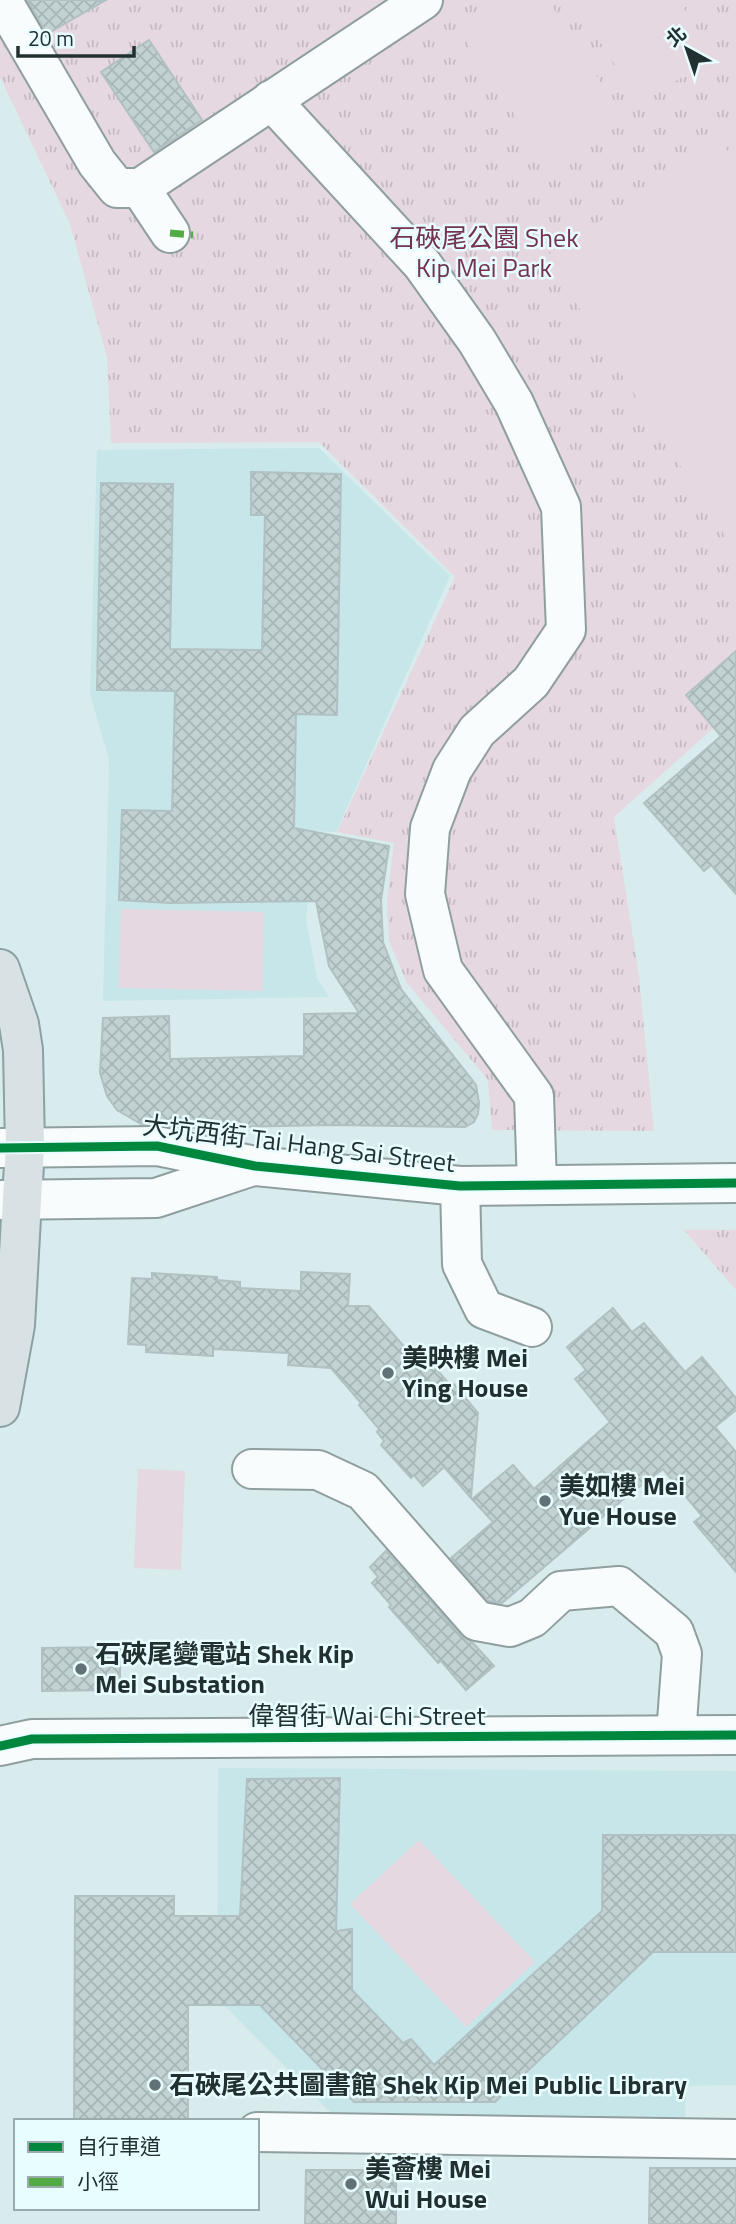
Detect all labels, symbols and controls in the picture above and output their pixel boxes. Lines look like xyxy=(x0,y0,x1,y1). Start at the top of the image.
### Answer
scale bar xyxy=(18,14,133,58)
north arrow xyxy=(652,14,722,84)
text: 北 xyxy=(659,18,692,53)
text: 20 m xyxy=(28,22,74,54)
park label: 石硤尾公園 Shek Kip Mei Park xyxy=(389,218,579,287)
street label: 大坑西街 Tai Hang Sai Street xyxy=(140,1105,458,1182)
place label: 美映樓 Mei Ying House xyxy=(402,1338,528,1407)
marker: 美映樓 Mei Ying House xyxy=(380,1365,396,1381)
place label: 美如樓 Mei Yue House xyxy=(559,1466,685,1535)
marker: 美如樓 Mei Yue House xyxy=(537,1493,553,1509)
place label: 石硤尾變電站 Shek Kip Mei Substation xyxy=(95,1634,354,1703)
marker: 石硤尾變電站 Shek Kip Mei Substation xyxy=(73,1661,89,1677)
street label: 偉智街 Wai Chi Street xyxy=(248,1696,486,1735)
place label: 石硤尾公共圖書館 Shek Kip Mei Public Library xyxy=(169,2065,687,2104)
marker: 石硤尾公共圖書館 Shek Kip Mei Public Library xyxy=(147,2077,163,2093)
legend xyxy=(14,2119,259,2210)
text: 自行車道 xyxy=(77,2130,161,2162)
place label: 美薈樓 Mei Wui House xyxy=(365,2149,491,2218)
text: 小徑 xyxy=(77,2165,119,2197)
marker: 美薈樓 Mei Wui House xyxy=(343,2176,359,2192)

